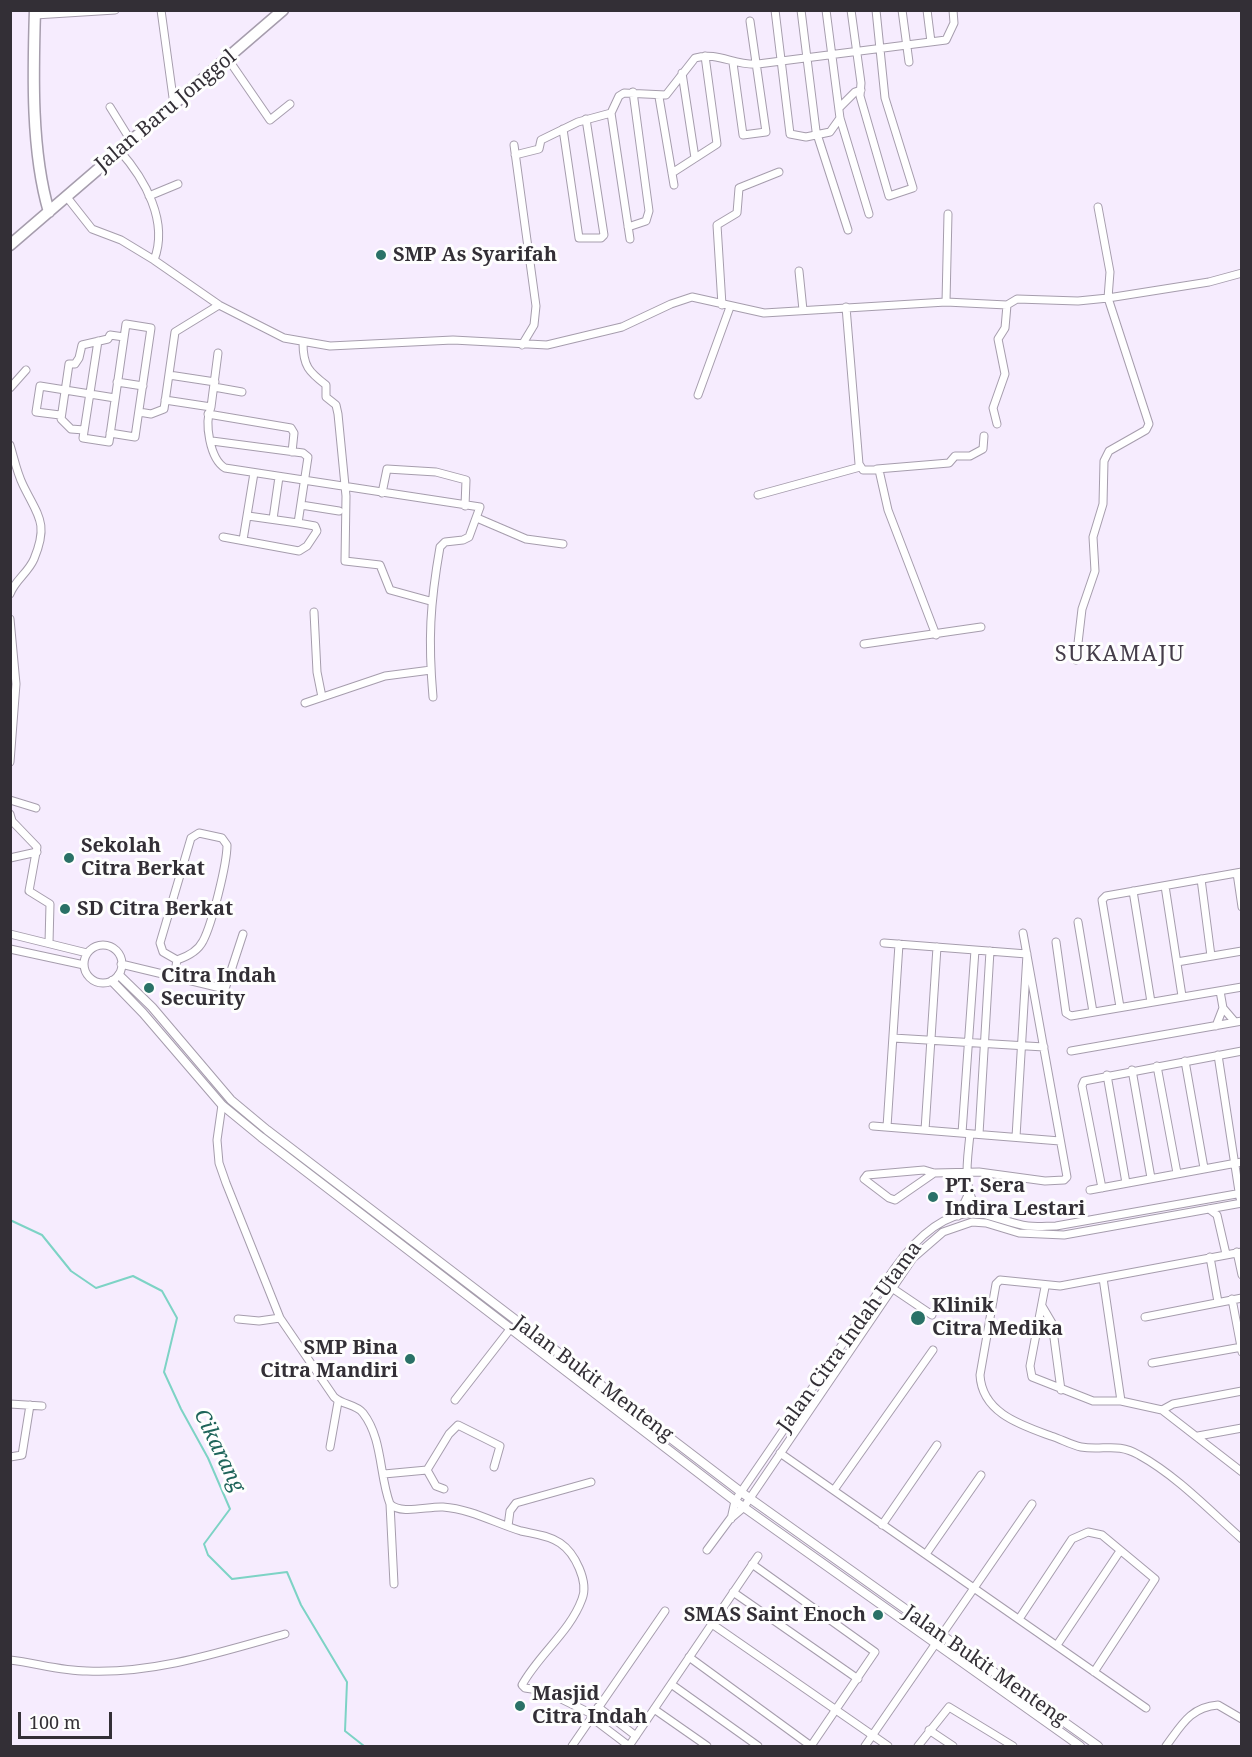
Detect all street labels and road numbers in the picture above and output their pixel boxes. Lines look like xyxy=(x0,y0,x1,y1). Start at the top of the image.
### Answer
street label: Jalan Baru Jonggol xyxy=(91,45,241,177)
street label: Jalan Citra Indah Utama xyxy=(773,1237,927,1437)
street label: Jalan Bukit Menteng xyxy=(508,1311,678,1447)
street label: Jalan Bukit Menteng xyxy=(899,1601,1071,1731)

